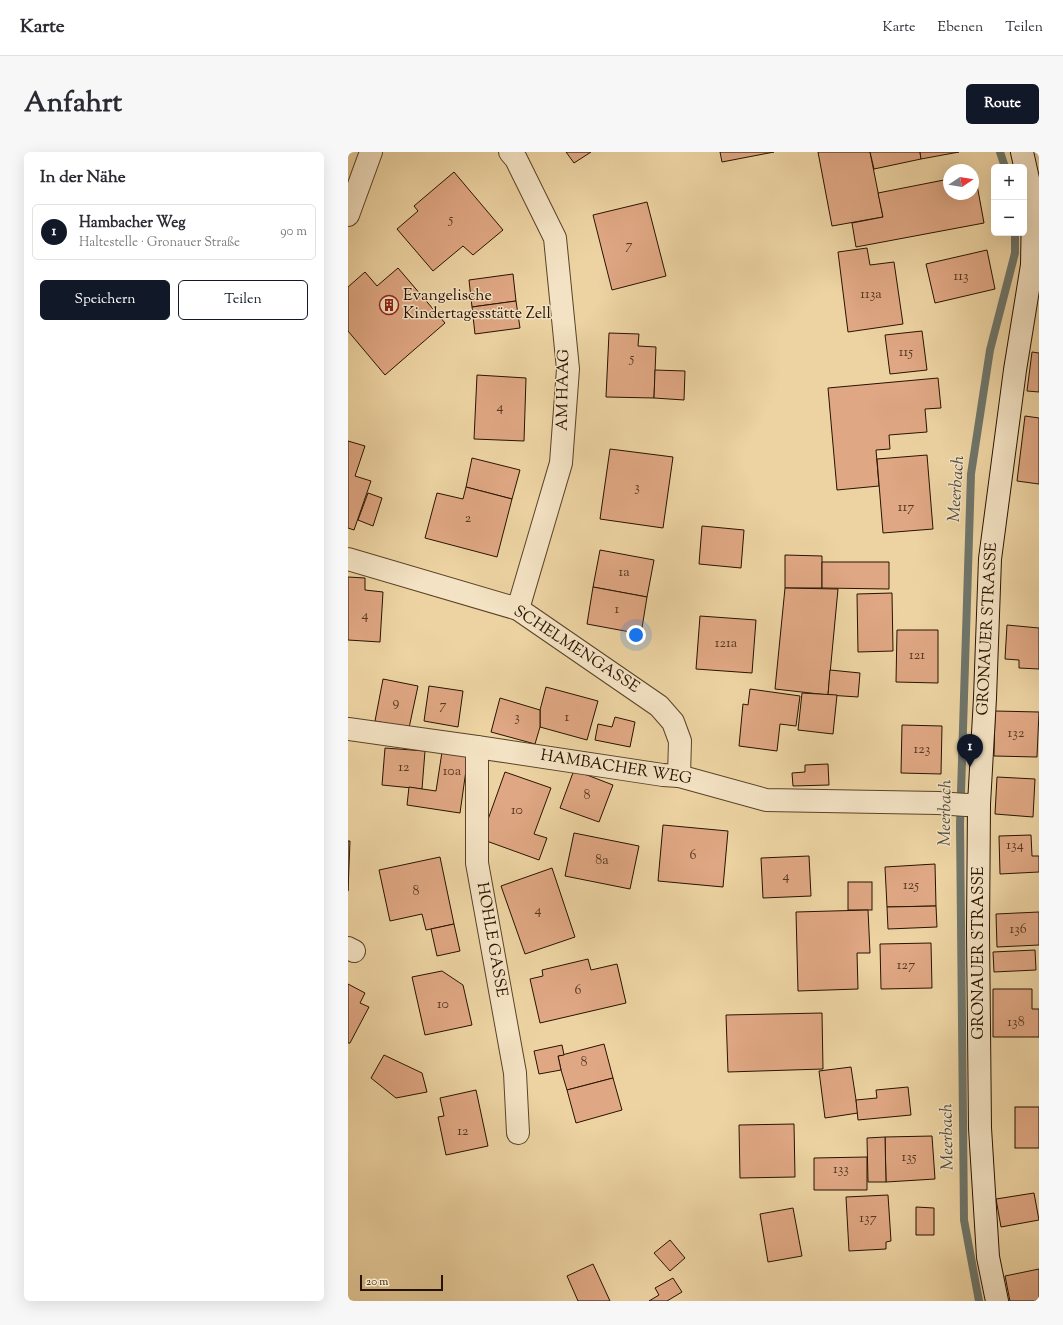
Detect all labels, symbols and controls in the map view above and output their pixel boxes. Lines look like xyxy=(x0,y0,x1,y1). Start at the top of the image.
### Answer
text: Karte xyxy=(20,14,65,41)
text: Karte xyxy=(883,18,916,38)
text: Ebenen xyxy=(938,18,983,38)
text: Teilen xyxy=(1005,18,1043,38)
text: Anfahrt xyxy=(24,84,122,124)
button: Route xyxy=(966,84,1039,124)
north arrow xyxy=(943,164,979,200)
map controls xyxy=(991,164,1027,236)
button: + xyxy=(991,164,1027,200)
text: In der Nähe xyxy=(40,166,126,190)
button: − xyxy=(991,200,1027,236)
house number: 5 xyxy=(448,210,454,230)
text: Hambacher Weg xyxy=(79,213,186,234)
text: 1 xyxy=(52,223,56,241)
text: 90 m xyxy=(280,223,307,241)
text: Haltestelle · Gronauer Straße xyxy=(79,234,240,252)
house number: 7 xyxy=(625,236,633,256)
house number: 113 xyxy=(953,267,969,287)
button: Speichern xyxy=(40,280,170,320)
button: Teilen xyxy=(178,280,308,320)
place label: Evangelische Kindertagesstätte Zell xyxy=(403,285,551,326)
house number: 113a xyxy=(860,285,882,305)
building icon: Evangelische Kindertagesstätte Zell xyxy=(378,294,400,316)
house number: 115 xyxy=(899,343,913,363)
street label: AM HAAG xyxy=(552,349,576,431)
house number: 5 xyxy=(629,349,635,369)
house number: 4 xyxy=(496,398,504,418)
water label: Meerbach xyxy=(943,454,971,523)
house number: 3 xyxy=(634,478,640,498)
house number: 117 xyxy=(898,498,914,518)
house number: 2 xyxy=(465,509,472,529)
street label: GRONAUER STRASSE xyxy=(972,541,1004,716)
house number: 1a xyxy=(618,563,630,583)
house number: 1 xyxy=(615,600,620,620)
street label: SCHELMENGASSE xyxy=(508,601,644,700)
house number: 4 xyxy=(361,606,369,626)
your location xyxy=(626,625,646,645)
house number: 121a xyxy=(715,634,738,654)
house number: 121 xyxy=(909,646,925,666)
house number: 9 xyxy=(393,693,400,713)
house number: 7 xyxy=(439,696,447,716)
house number: 3 xyxy=(514,708,520,728)
house number: 1 xyxy=(565,708,570,728)
house number: 132 xyxy=(1008,724,1025,744)
pin: 1 xyxy=(957,734,983,767)
house number: 123 xyxy=(914,740,931,760)
street label: HAMBACHER WEG xyxy=(539,745,693,791)
house number: 12 xyxy=(398,758,410,778)
house number: 10a xyxy=(443,762,462,782)
water label: Meerbach xyxy=(933,779,959,847)
house number: 8 xyxy=(584,786,591,806)
house number: 10 xyxy=(511,801,523,821)
house number: 134 xyxy=(1006,836,1024,856)
house number: 6 xyxy=(690,846,697,866)
house number: 8a xyxy=(595,851,609,871)
street label: GRONAUER STRASSE xyxy=(968,866,991,1040)
house number: 4 xyxy=(782,867,790,887)
house number: 125 xyxy=(903,876,919,896)
street label: HOHLE GASSE xyxy=(470,881,512,1000)
house number: 8 xyxy=(413,882,420,902)
house number: 4 xyxy=(534,901,542,921)
house number: 136 xyxy=(1009,920,1027,940)
house number: 127 xyxy=(897,956,915,976)
house number: 6 xyxy=(575,981,582,1001)
house number: 10 xyxy=(437,995,449,1015)
house number: 138 xyxy=(1007,1013,1025,1033)
house number: 8 xyxy=(581,1053,588,1073)
water label: Meerbach xyxy=(935,1103,961,1171)
house number: 12 xyxy=(457,1122,469,1142)
house number: 135 xyxy=(901,1148,917,1168)
house number: 133 xyxy=(833,1160,849,1180)
house number: 137 xyxy=(859,1209,877,1229)
scale bar xyxy=(360,1273,443,1292)
text: 20 m xyxy=(366,1274,388,1290)

